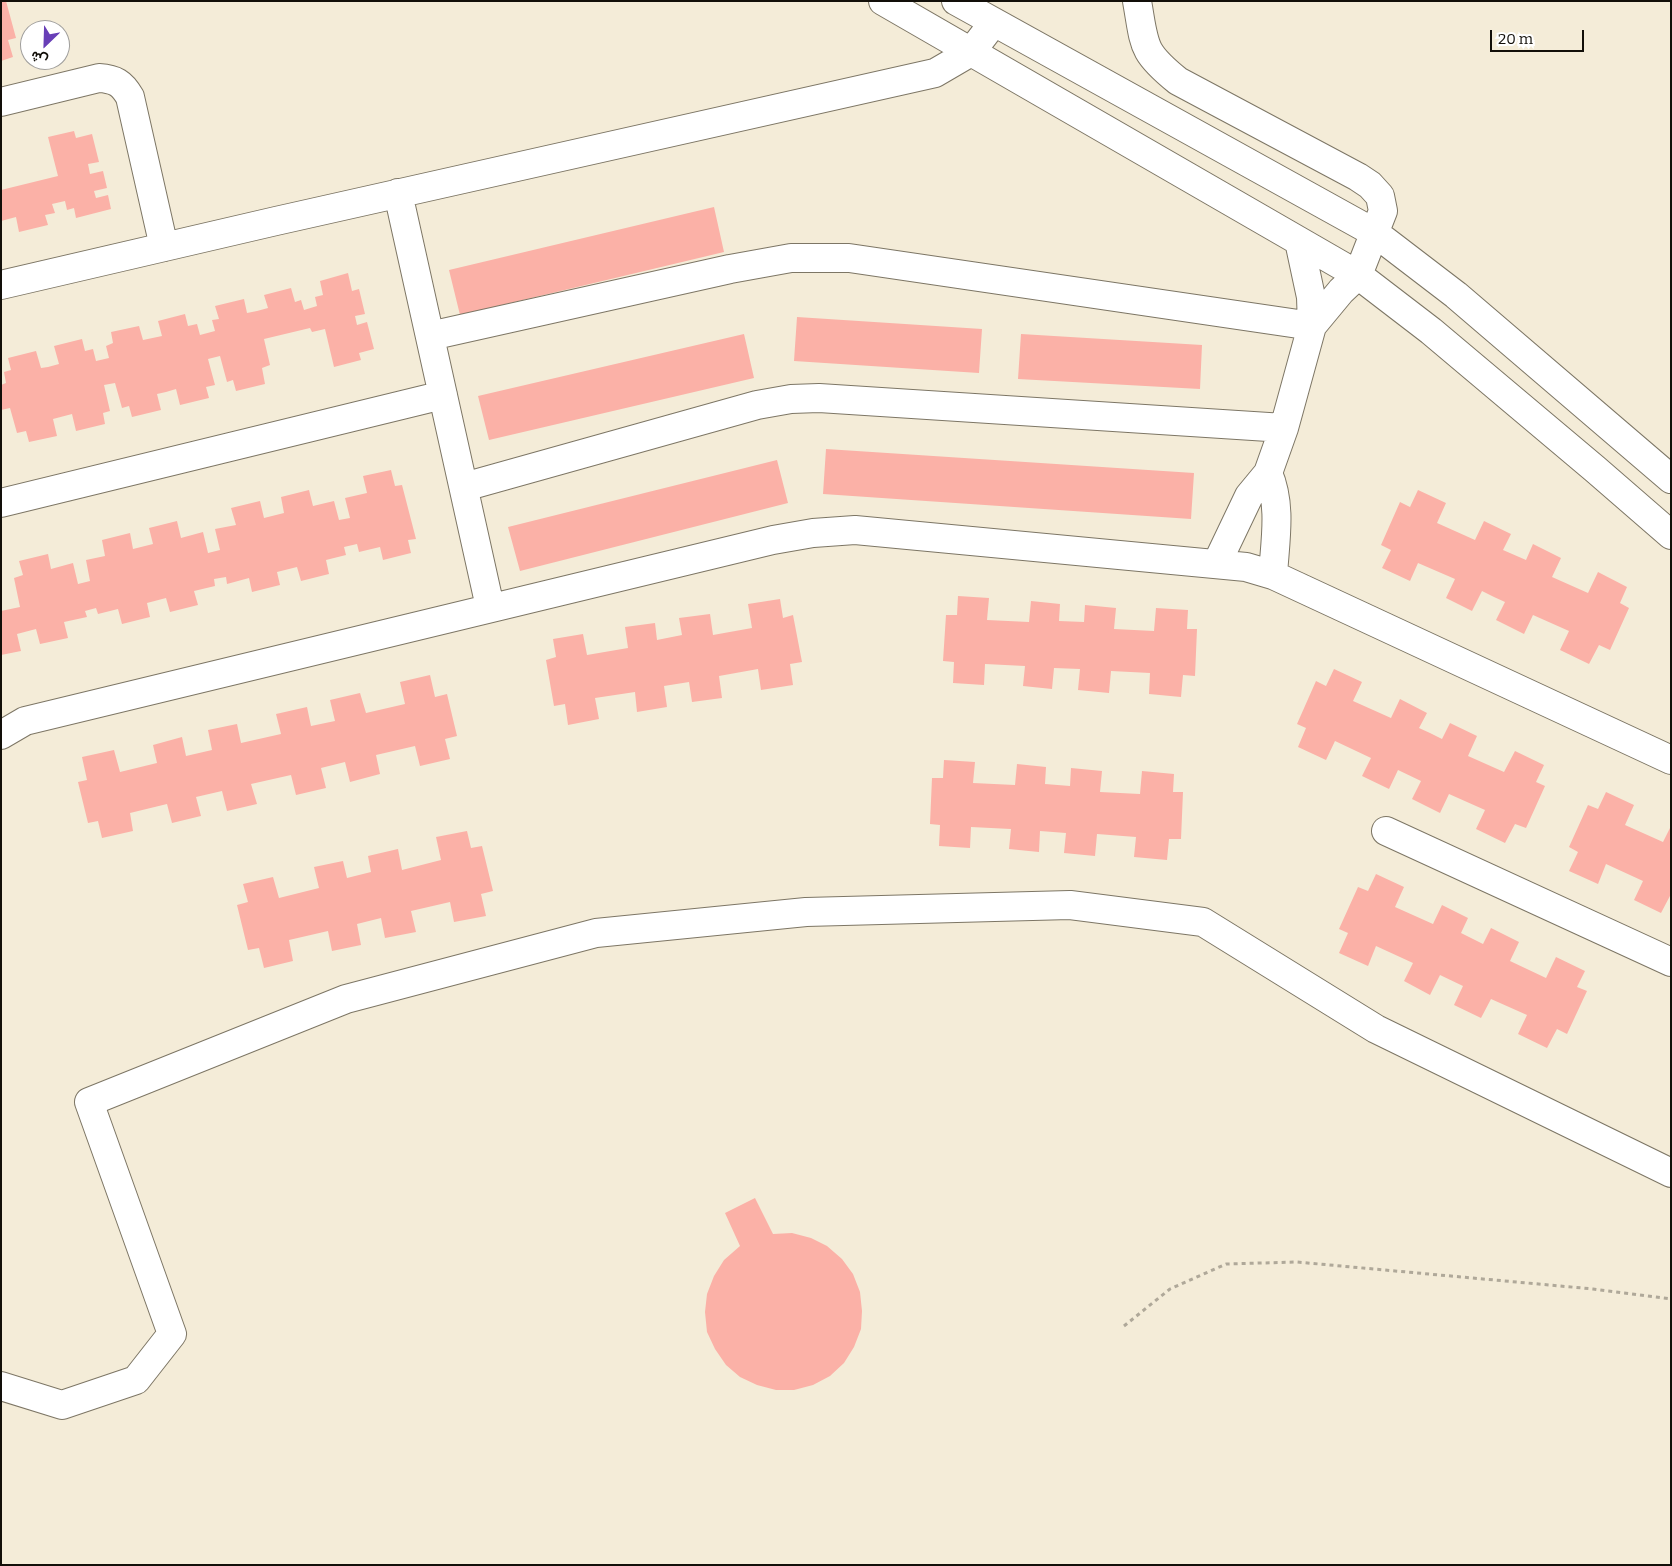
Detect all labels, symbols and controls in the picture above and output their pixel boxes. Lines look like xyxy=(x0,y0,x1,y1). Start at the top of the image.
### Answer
north arrow xyxy=(20,20,70,70)
scale bar xyxy=(1492,20,1586,52)
text: 20 m xyxy=(1498,30,1533,48)
text: ش xyxy=(28,47,50,69)

